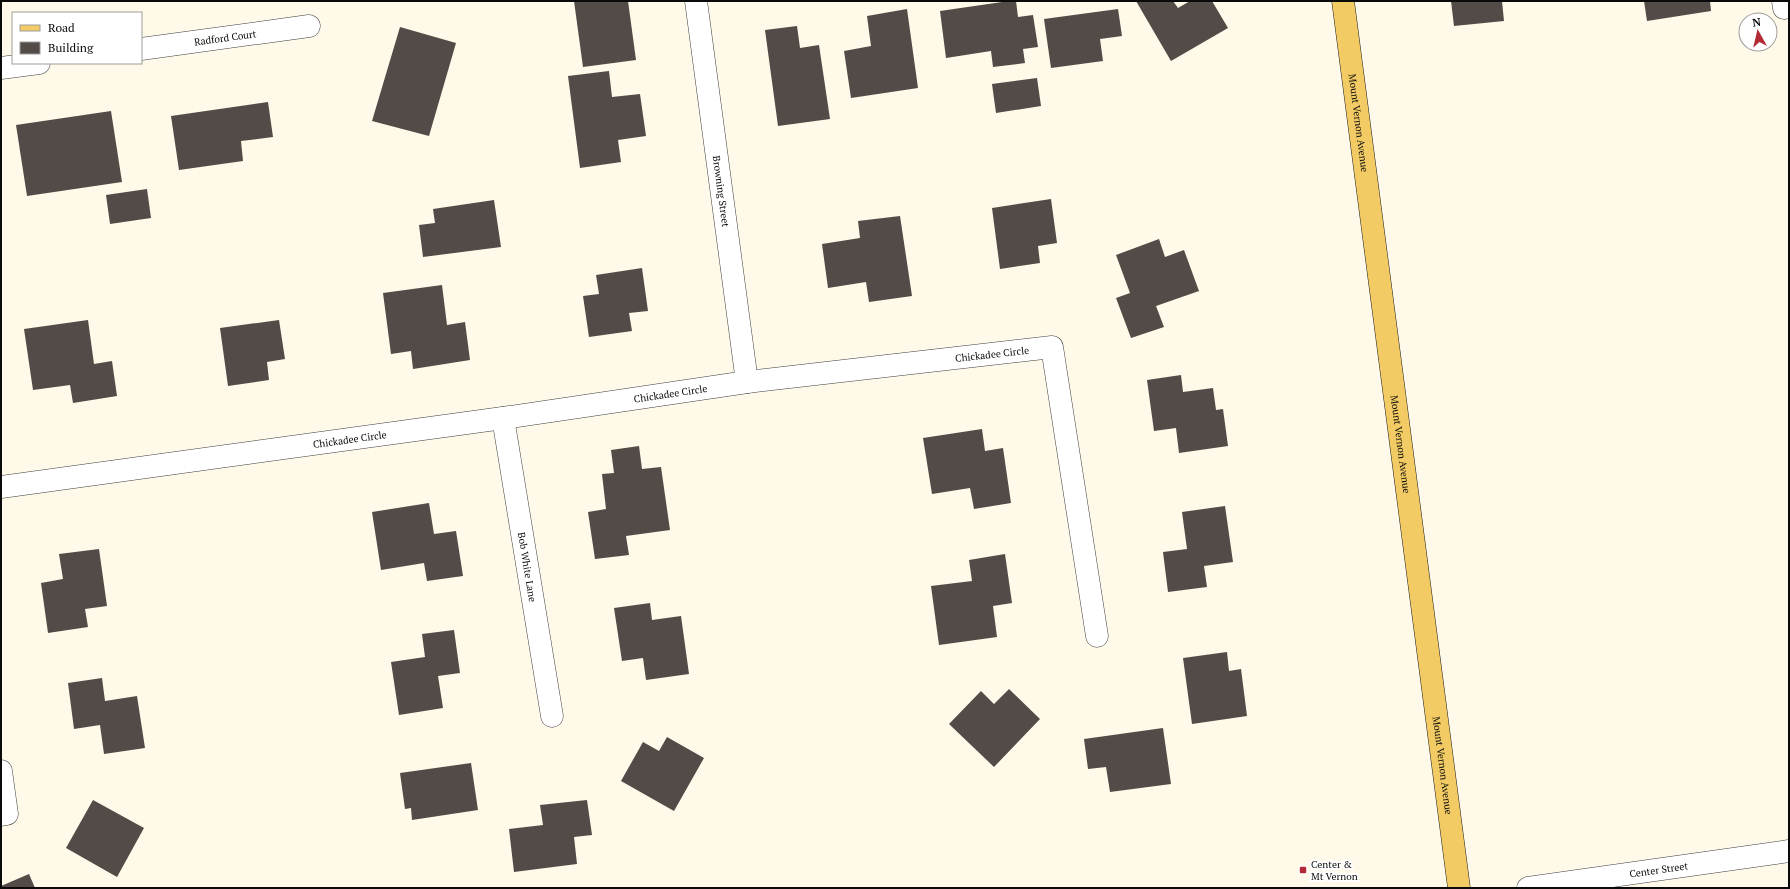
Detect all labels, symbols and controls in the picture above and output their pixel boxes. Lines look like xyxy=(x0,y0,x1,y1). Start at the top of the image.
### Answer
legend xyxy=(12,12,142,64)
north arrow xyxy=(1738,12,1778,52)
text: N xyxy=(1752,14,1762,30)
text: Road xyxy=(48,20,75,35)
street label: Radford Court xyxy=(193,27,257,49)
text: Building xyxy=(48,40,94,55)
street label: Mount Vernon Avenue xyxy=(1346,73,1371,173)
street label: Browning Street xyxy=(710,155,732,228)
street label: Chickadee Circle xyxy=(954,344,1030,365)
street label: Chickadee Circle xyxy=(633,382,708,406)
street label: Mount Vernon Avenue xyxy=(1388,394,1413,494)
street label: Chickadee Circle xyxy=(312,428,388,451)
street label: Bob White Lane xyxy=(515,531,539,603)
street label: Mount Vernon Avenue xyxy=(1430,716,1455,816)
place label: Center & Mt Vernon xyxy=(1311,858,1358,883)
street label: Center Street xyxy=(1629,859,1689,881)
marker: Center & Mt Vernon xyxy=(1298,865,1308,875)

